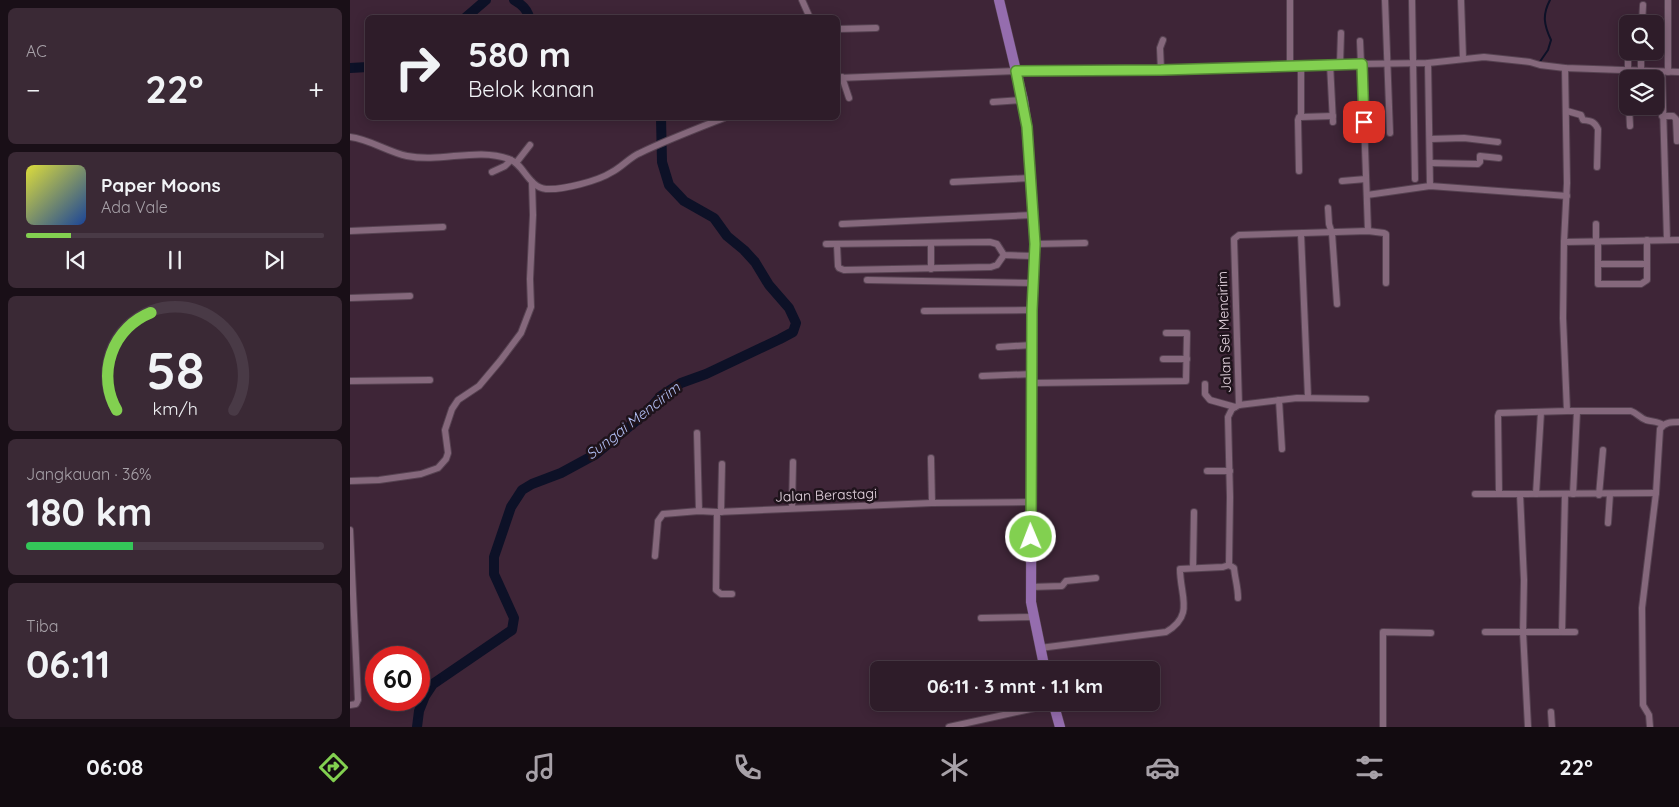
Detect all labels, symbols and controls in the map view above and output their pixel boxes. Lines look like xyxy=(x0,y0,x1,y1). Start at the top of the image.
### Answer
map controls xyxy=(1619,15,1664,115)
button: search xyxy=(1619,15,1664,60)
text: 580 m xyxy=(468,32,571,76)
icon: right xyxy=(385,35,450,100)
text: AC xyxy=(26,41,47,61)
text: 22° xyxy=(145,65,203,113)
button: layers xyxy=(1619,70,1664,115)
text: − xyxy=(26,72,41,107)
text: + xyxy=(308,72,324,107)
text: Belok kanan xyxy=(468,75,594,103)
pin xyxy=(1343,101,1385,143)
icon: arrive xyxy=(1350,108,1378,136)
text: Paper Moons xyxy=(101,173,221,197)
text: Ada Vale xyxy=(101,197,168,217)
icon: previous xyxy=(62,246,90,274)
icon: pause xyxy=(161,246,189,274)
icon: next xyxy=(260,246,288,274)
street label: Jalan Sei Mencirim xyxy=(1213,271,1235,393)
text: 58 xyxy=(146,337,204,402)
water label: Sungai Mencirim xyxy=(582,378,684,463)
text: km/h xyxy=(152,397,198,419)
text: Jangkauan · 36% xyxy=(26,464,151,484)
street label: Jalan Berastagi xyxy=(775,484,877,506)
text: 180 km xyxy=(26,488,152,536)
position arrow xyxy=(1004,510,1056,562)
text: Tiba xyxy=(26,616,58,636)
text: 06:11 xyxy=(26,640,110,688)
speed limit sign: 60 xyxy=(365,646,430,711)
text: 06:11 · 3 mnt · 1.1 km xyxy=(927,674,1103,698)
icon: directions xyxy=(316,750,351,785)
icon: music xyxy=(523,750,558,785)
icon: phone xyxy=(730,750,765,785)
icon: climate xyxy=(937,750,972,785)
icon: car xyxy=(1145,750,1180,785)
icon: filters xyxy=(1352,750,1387,785)
text: 06:08 xyxy=(86,753,143,781)
text: 22° xyxy=(1559,753,1593,781)

